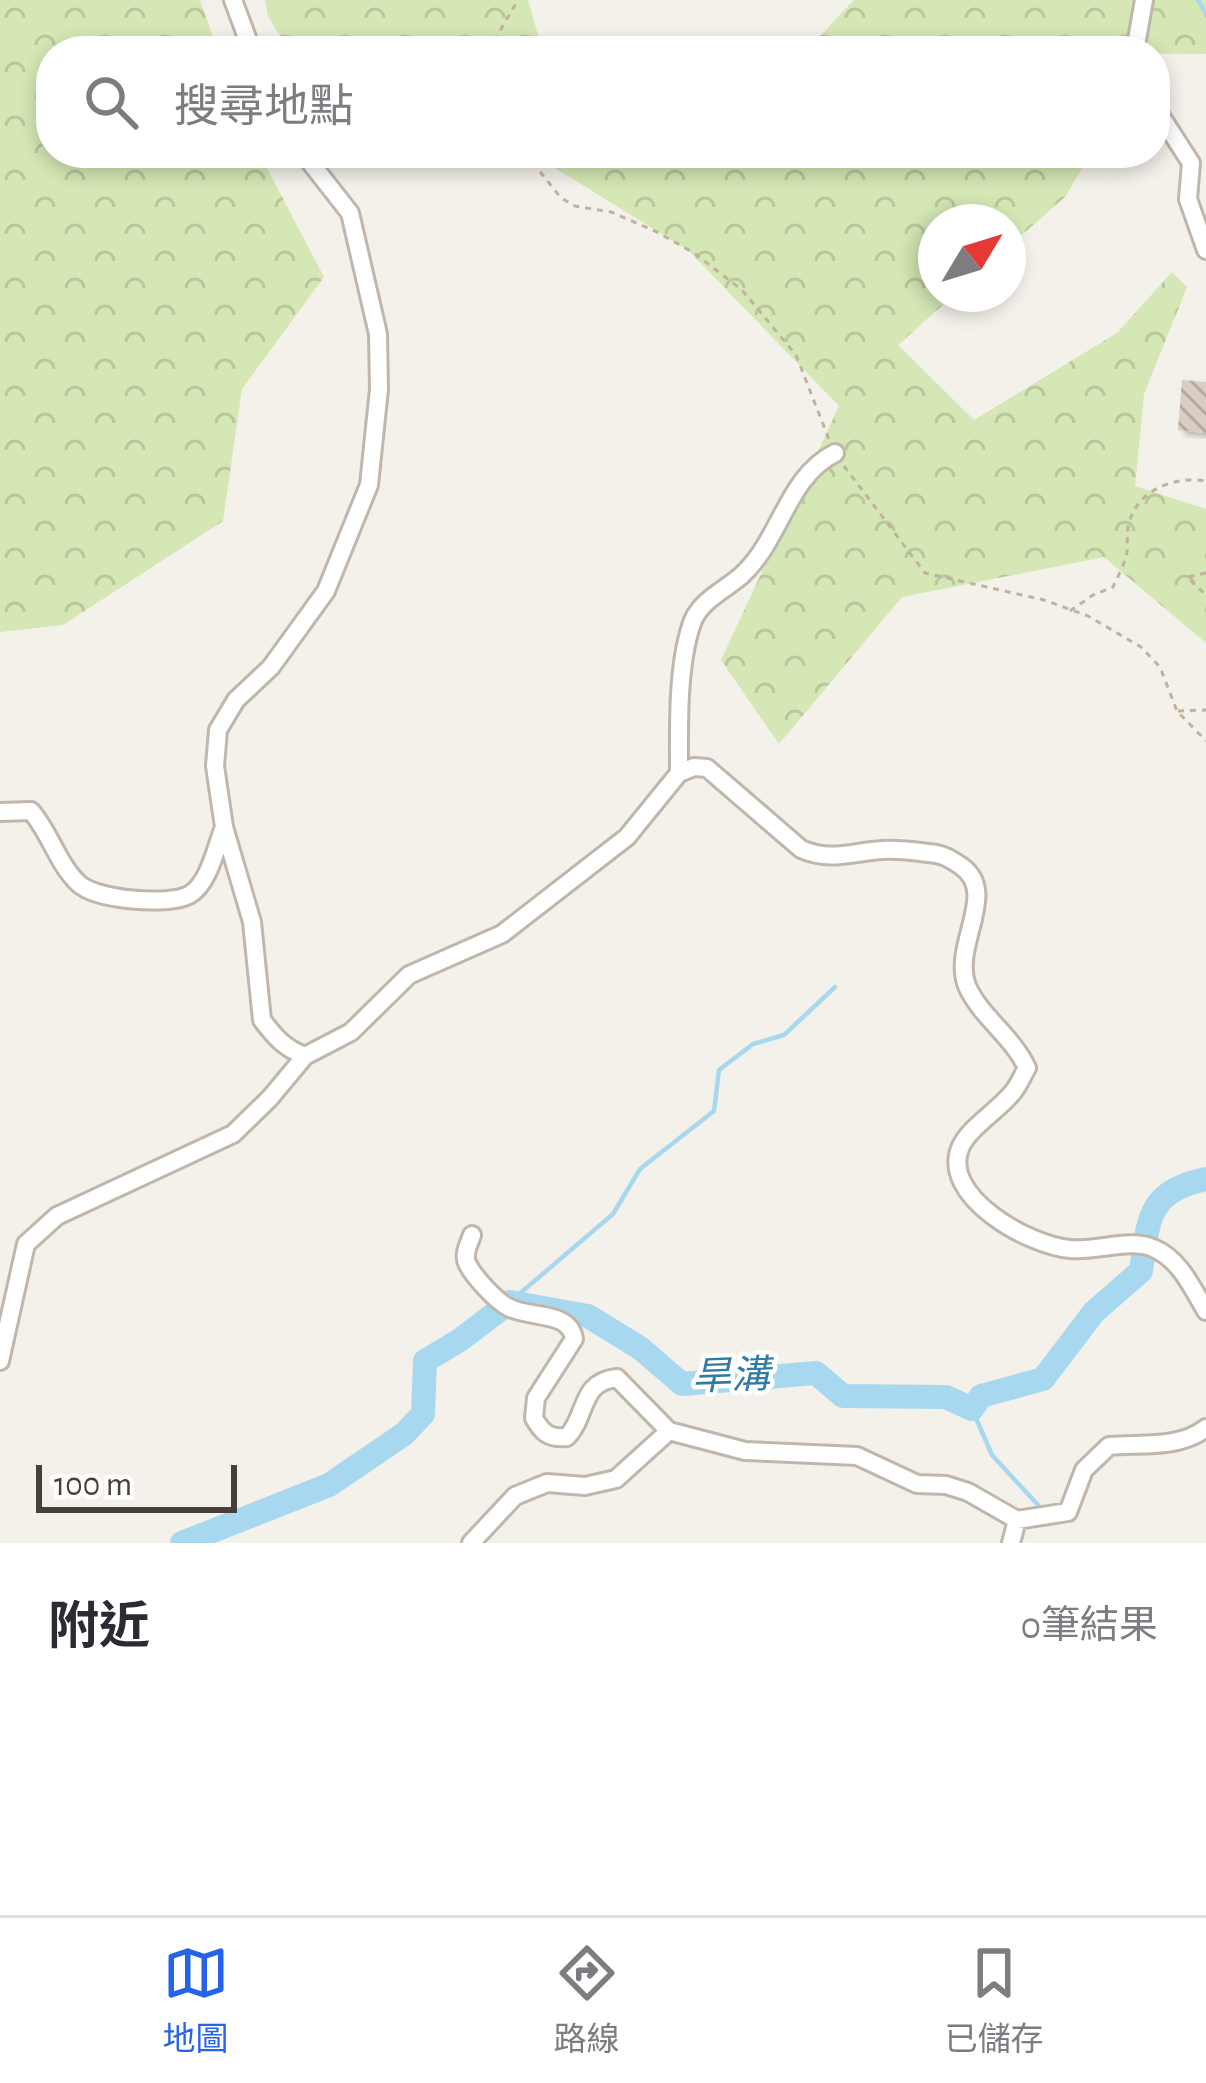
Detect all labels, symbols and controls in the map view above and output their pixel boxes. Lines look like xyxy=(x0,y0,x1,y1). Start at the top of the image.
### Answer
search box xyxy=(36,36,1170,168)
icon: search xyxy=(78,69,144,135)
text: 搜尋地點 xyxy=(174,85,354,130)
north arrow xyxy=(918,204,1026,312)
water label: 旱溝 xyxy=(691,1354,776,1398)
scale bar xyxy=(36,1459,237,1512)
text: 100 m xyxy=(54,1469,132,1502)
text: 附近 xyxy=(48,1602,150,1653)
text: 0筆結果 xyxy=(1020,1607,1158,1646)
tab: 地圖 xyxy=(163,1940,229,2061)
tab: 路線 xyxy=(554,1940,620,2061)
tab: 已儲存 xyxy=(945,1940,1044,2061)

